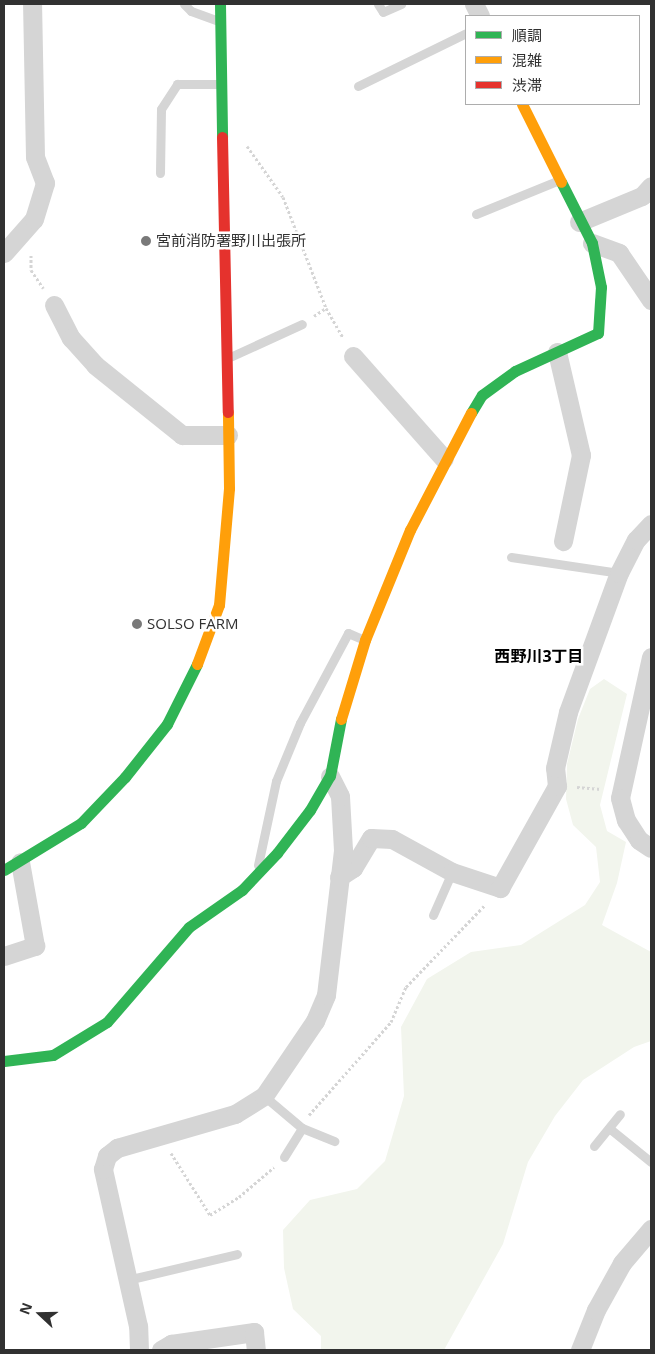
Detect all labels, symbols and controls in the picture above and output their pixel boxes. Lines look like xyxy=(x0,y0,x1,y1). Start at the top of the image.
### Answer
legend xyxy=(465,15,640,105)
text: 順調 xyxy=(512,25,542,45)
text: 混雑 xyxy=(512,50,542,70)
text: 渋滞 xyxy=(512,75,542,95)
place label: 宮前消防署野川出張所 xyxy=(156,232,306,250)
marker: 宮前消防署野川出張所 xyxy=(140,235,152,247)
place label: SOLSO FARM xyxy=(147,615,238,633)
marker: SOLSO FARM xyxy=(131,618,143,630)
district label: 西野川3丁目 xyxy=(494,646,584,666)
north arrow xyxy=(15,1289,65,1339)
text: N xyxy=(15,1300,36,1317)

